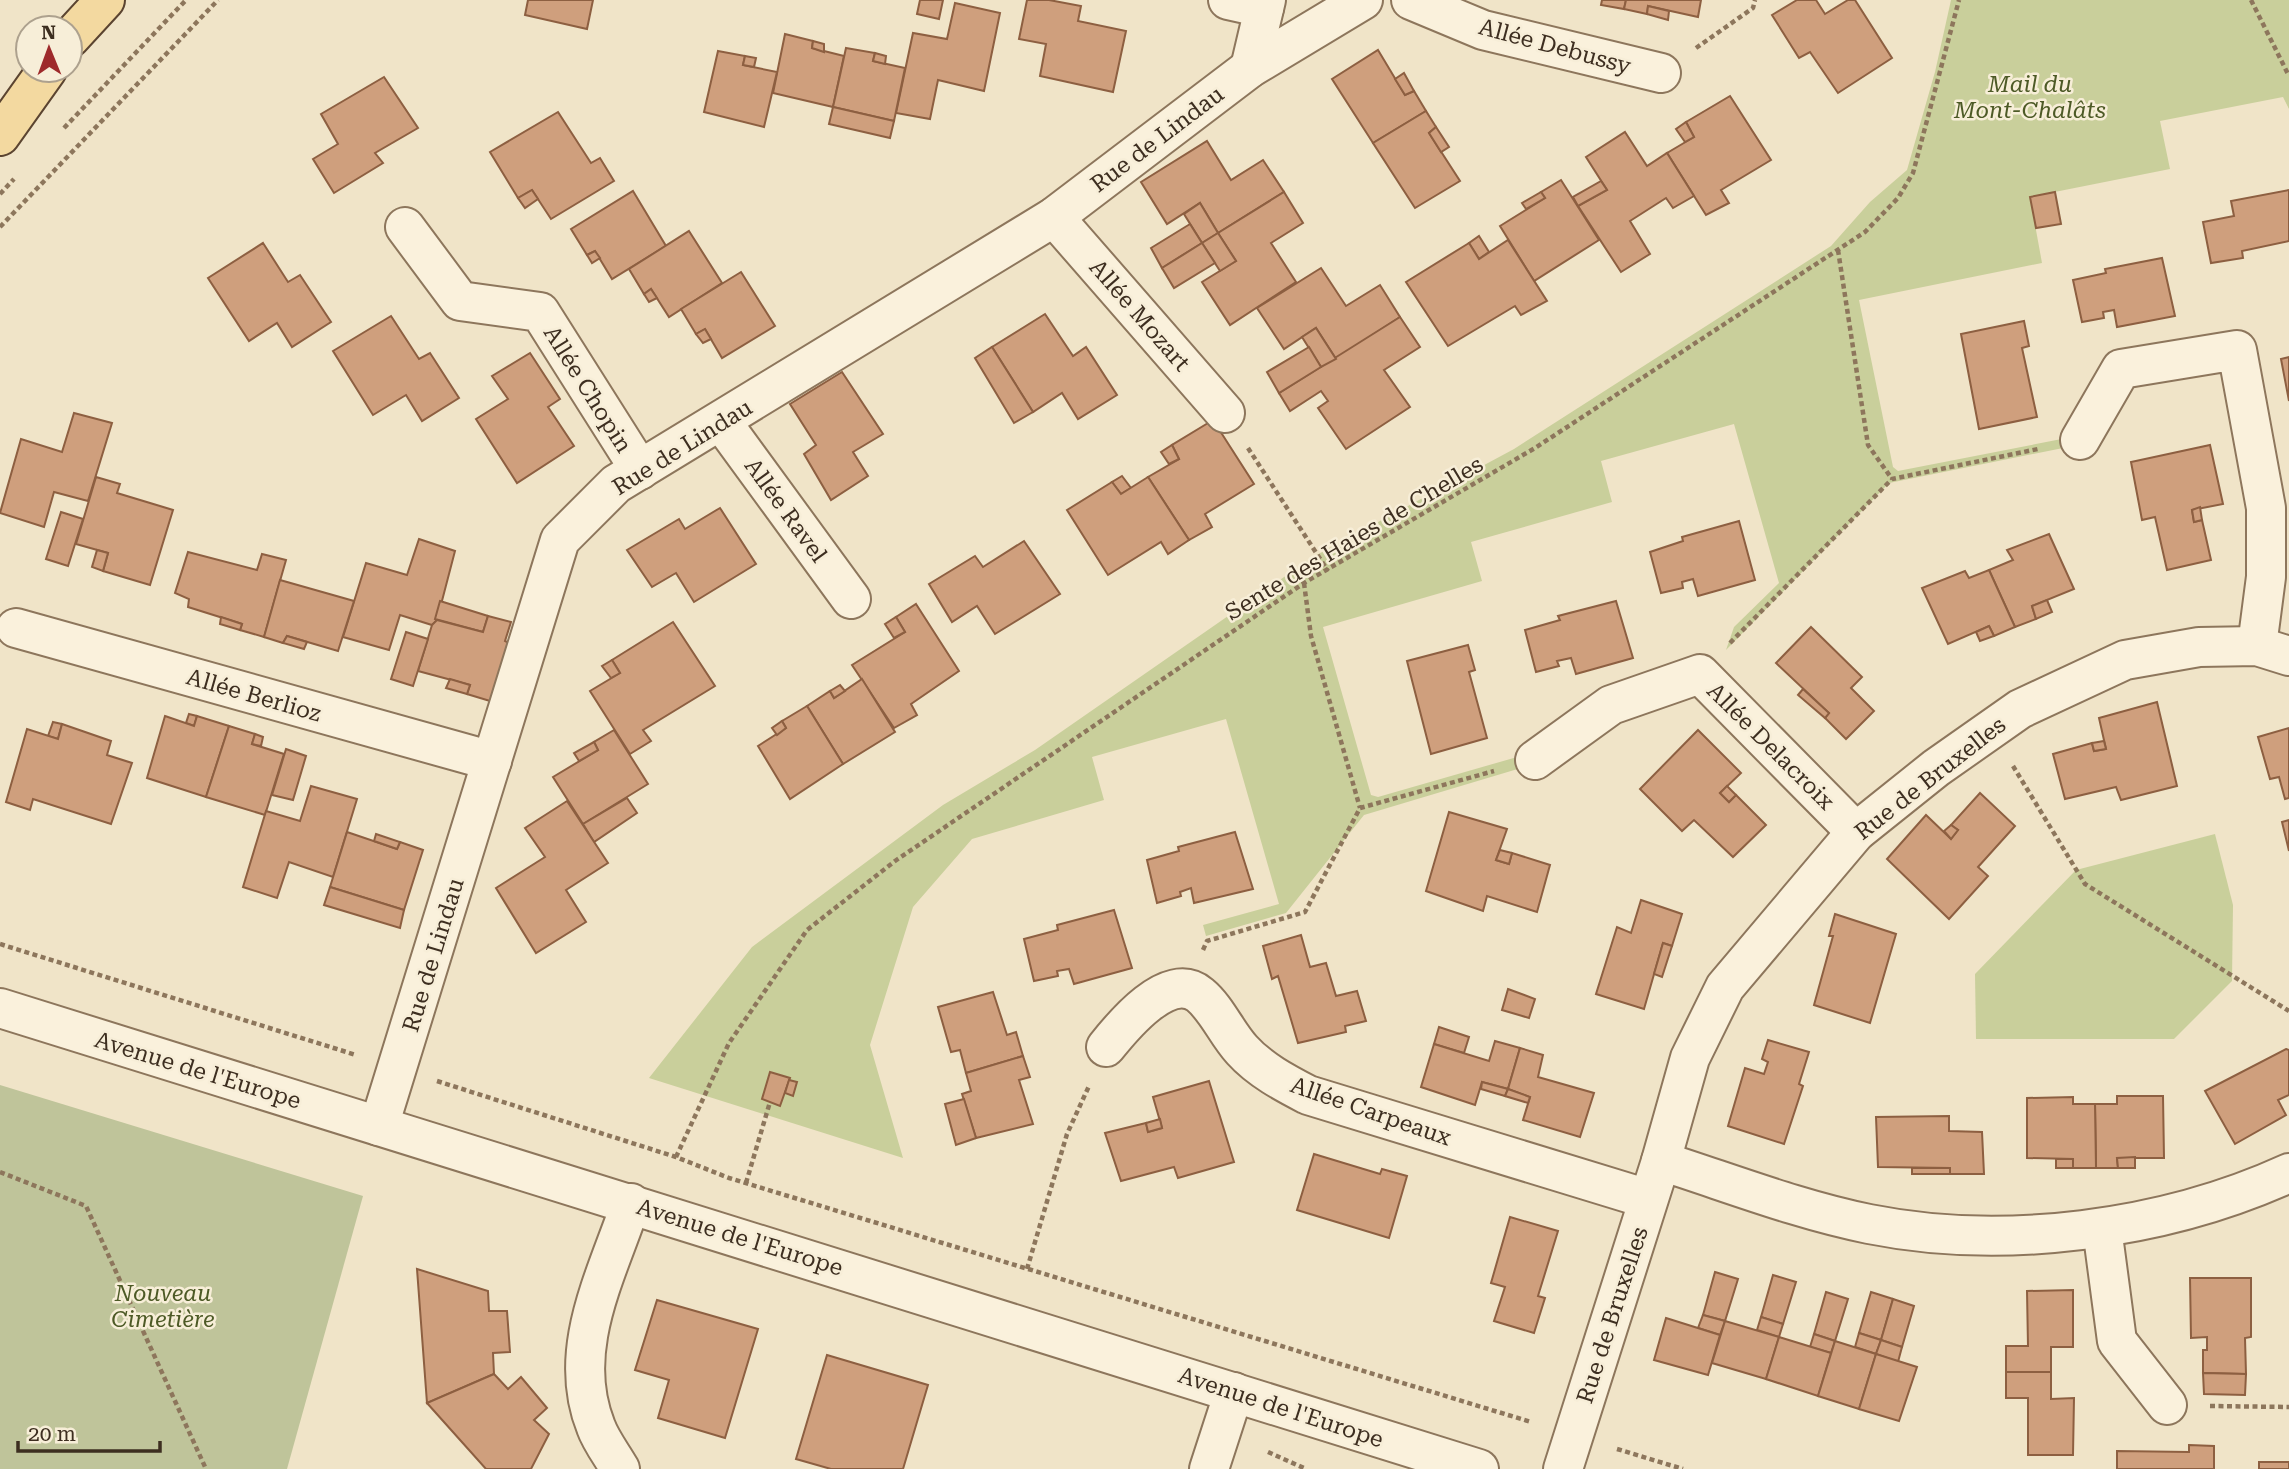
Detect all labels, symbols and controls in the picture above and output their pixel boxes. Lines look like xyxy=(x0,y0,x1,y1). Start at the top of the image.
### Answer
street label: Allée Debussy xyxy=(1476,13,1634,80)
north arrow xyxy=(14,14,84,84)
text: N xyxy=(41,21,57,44)
park label: Mail du Mont-Chalâts xyxy=(1953,71,2106,124)
street label: Rue de Lindau xyxy=(1086,81,1229,198)
street label: Allée Mozart xyxy=(1084,254,1196,377)
street label: Allée Chopin xyxy=(538,321,637,458)
street label: Rue de Lindau xyxy=(608,394,757,501)
street label: Sente des Haies de Chelles xyxy=(1221,451,1488,626)
street label: Allée Ravel xyxy=(739,453,832,568)
street label: Allée Berlioz xyxy=(183,663,324,728)
street label: Allée Delacroix xyxy=(1702,677,1840,816)
street label: Rue de Bruxelles xyxy=(1850,711,2011,846)
street label: Rue de Lindau xyxy=(397,875,470,1035)
street label: Avenue de l'Europe xyxy=(92,1026,304,1115)
street label: Allée Carpeaux xyxy=(1287,1071,1455,1152)
street label: Avenue de l'Europe xyxy=(634,1193,846,1282)
street label: Rue de Bruxelles xyxy=(1571,1223,1654,1407)
park label: Nouveau Cimetière xyxy=(111,1280,215,1333)
street label: Avenue de l'Europe xyxy=(1175,1362,1387,1453)
scale bar xyxy=(18,1410,159,1454)
text: 20 m xyxy=(28,1422,76,1446)

